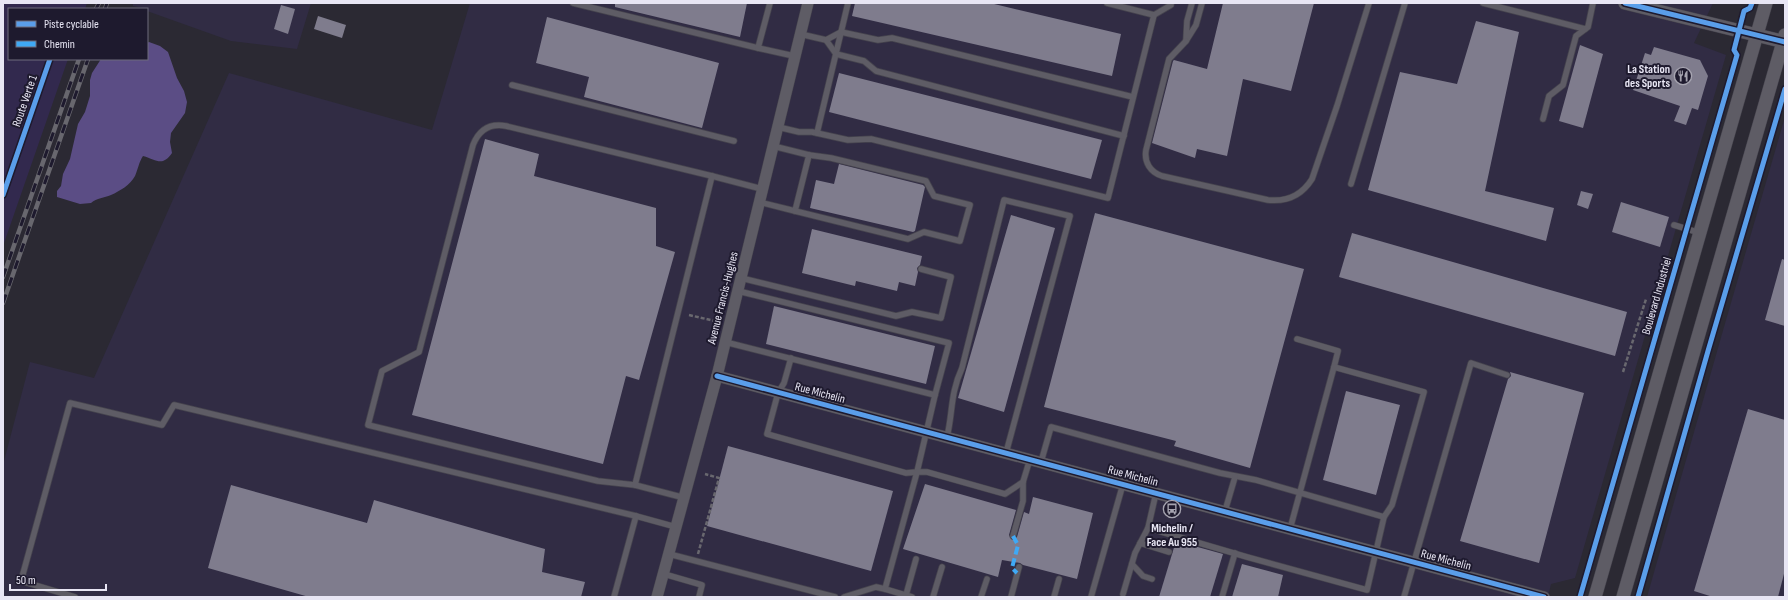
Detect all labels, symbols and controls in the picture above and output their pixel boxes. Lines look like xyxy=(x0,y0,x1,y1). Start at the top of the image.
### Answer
legend xyxy=(8,8,148,60)
text: Piste cyclable xyxy=(44,17,99,32)
text: Chemin xyxy=(44,37,75,52)
place label: La Station des Sports xyxy=(1625,62,1670,91)
restaurant icon: La Station des Sports xyxy=(1673,66,1693,86)
street label: Route Verte 1 xyxy=(9,72,41,129)
street label: Avenue Francis-Hughes xyxy=(704,250,742,347)
street label: Boulevard Industriel xyxy=(1639,256,1675,336)
street label: Rue Michelin xyxy=(793,379,847,407)
street label: Rue Michelin xyxy=(1106,462,1160,490)
bus stop icon: Michelin / Face Au 955 xyxy=(1162,499,1182,519)
place label: Michelin / Face Au 955 xyxy=(1147,521,1197,550)
street label: Rue Michelin xyxy=(1419,546,1473,574)
scale bar xyxy=(10,566,106,592)
text: 50 m xyxy=(16,573,36,588)

